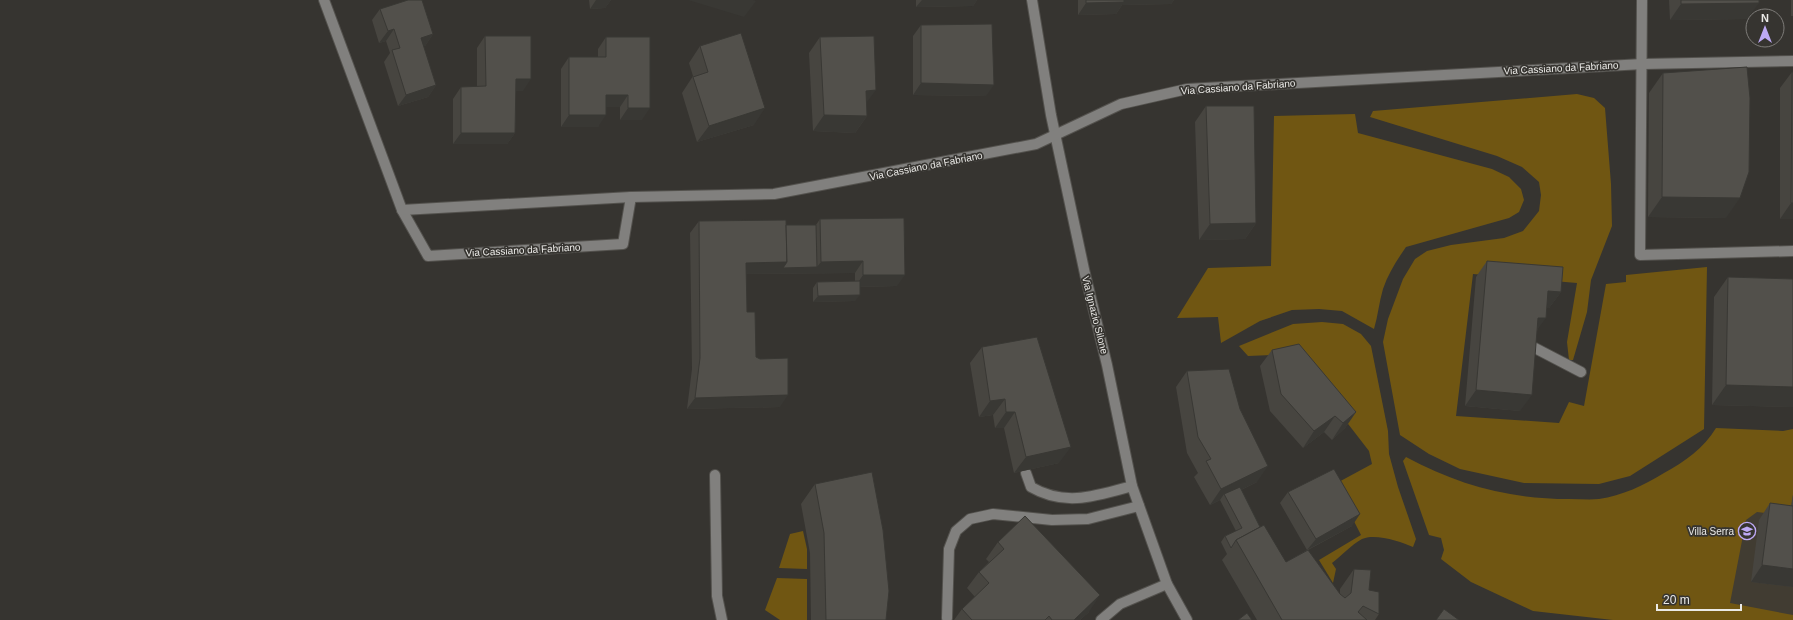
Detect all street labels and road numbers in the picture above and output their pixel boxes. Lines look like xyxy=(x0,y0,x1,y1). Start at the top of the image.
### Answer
street label: Via Cassiano da Fabriano xyxy=(1503,59,1619,76)
street label: Via Cassiano da Fabriano xyxy=(1180,77,1296,96)
street label: Via Cassiano da Fabriano xyxy=(869,150,984,182)
street label: Via Cassiano da Fabriano xyxy=(465,241,581,258)
street label: Via Ignazio Silone xyxy=(1080,275,1110,356)

